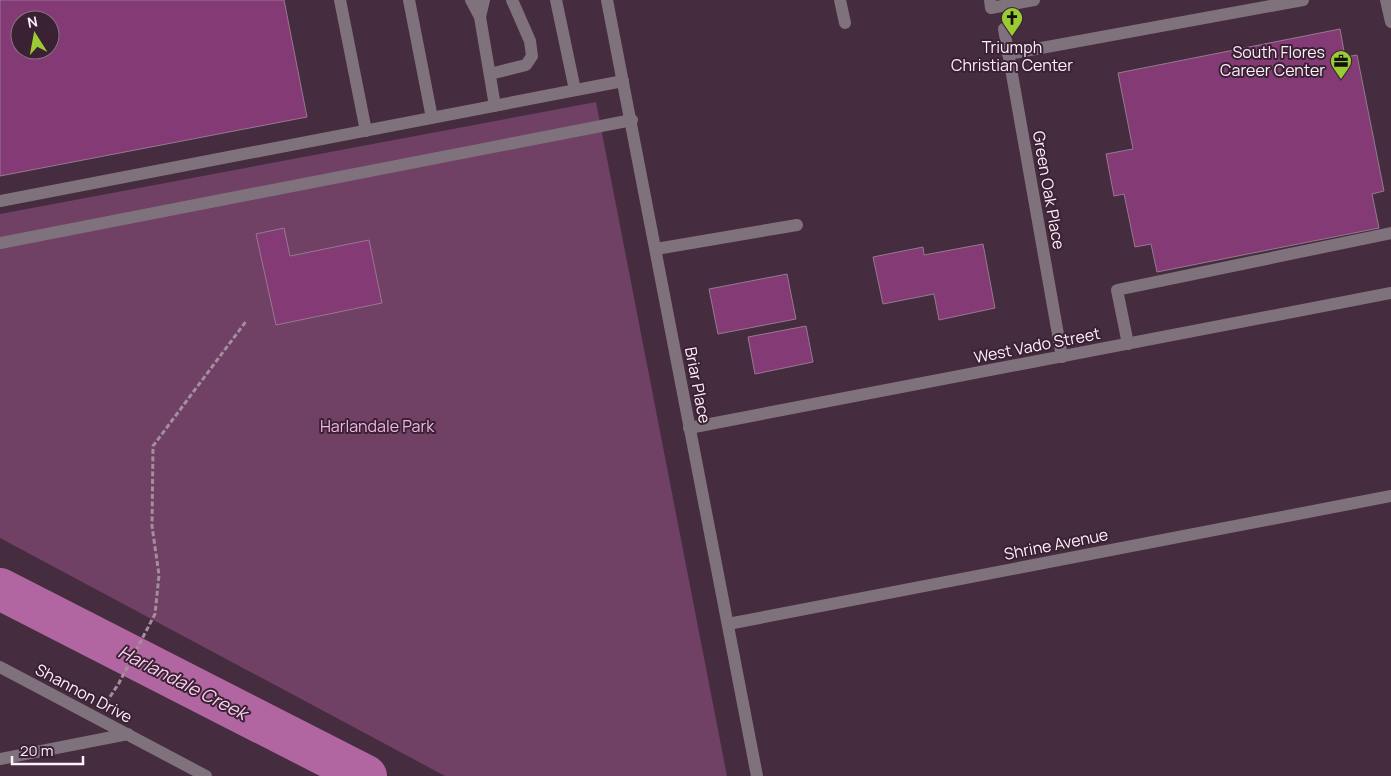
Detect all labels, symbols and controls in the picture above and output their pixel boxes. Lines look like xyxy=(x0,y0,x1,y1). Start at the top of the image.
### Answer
church icon: Triumph Christian Center xyxy=(1000,6,1024,37)
north arrow xyxy=(10,10,60,60)
text: N xyxy=(26,11,39,32)
place label: Triumph Christian Center xyxy=(951,36,1073,76)
place label: South Flores Career Center xyxy=(1220,41,1325,81)
office icon: South Flores Career Center xyxy=(1329,49,1353,80)
street label: Green Oak Place xyxy=(1028,129,1070,251)
street label: West Vado Street xyxy=(972,322,1102,368)
street label: Briar Place xyxy=(680,345,716,425)
park label: Harlandale Park xyxy=(320,415,435,437)
street label: Shrine Avenue xyxy=(1002,523,1110,565)
water label: Harlandale Creek xyxy=(114,639,254,726)
street label: Shannon Drive xyxy=(32,658,136,728)
scale bar xyxy=(12,734,84,766)
text: 20 m xyxy=(20,740,53,761)

